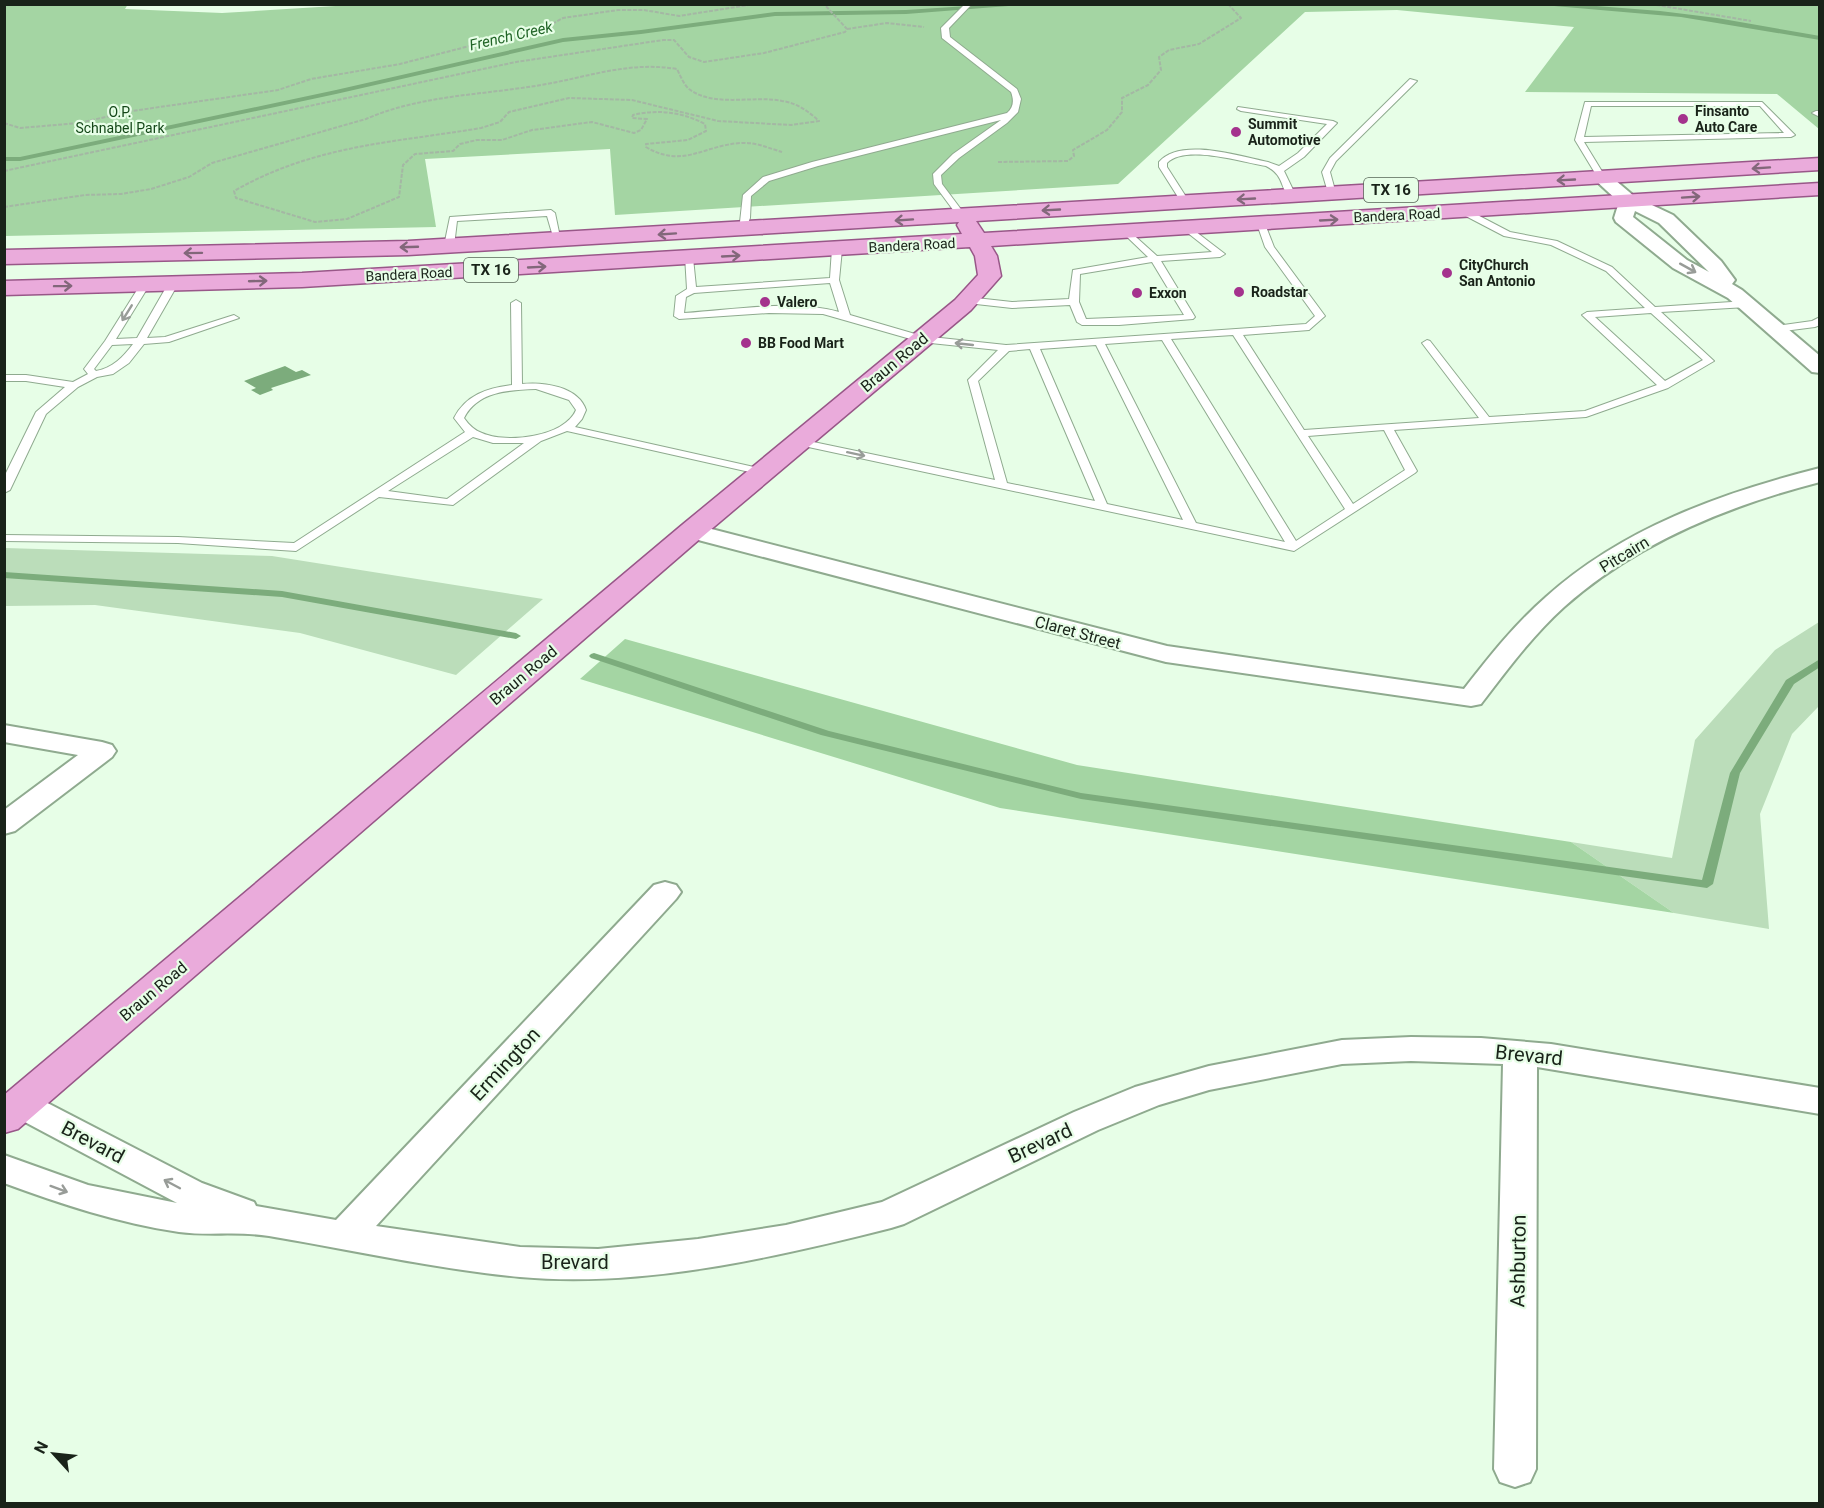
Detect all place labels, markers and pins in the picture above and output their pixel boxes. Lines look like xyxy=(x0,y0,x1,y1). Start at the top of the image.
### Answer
place label: Finsanto Auto Care xyxy=(1695,103,1758,135)
marker: Finsanto Auto Care xyxy=(1676,112,1690,126)
place label: Summit Automotive xyxy=(1248,116,1321,148)
marker: Summit Automotive xyxy=(1229,125,1243,139)
place label: CityChurch San Antonio xyxy=(1459,257,1535,289)
marker: CityChurch San Antonio xyxy=(1440,266,1454,280)
place label: Roadstar xyxy=(1251,284,1308,300)
place label: Exxon xyxy=(1149,285,1187,301)
marker: Roadstar xyxy=(1232,285,1246,299)
marker: Exxon xyxy=(1130,286,1144,300)
place label: Valero xyxy=(777,294,818,310)
marker: Valero xyxy=(758,295,772,309)
place label: BB Food Mart xyxy=(758,335,844,351)
marker: BB Food Mart xyxy=(739,336,753,350)

